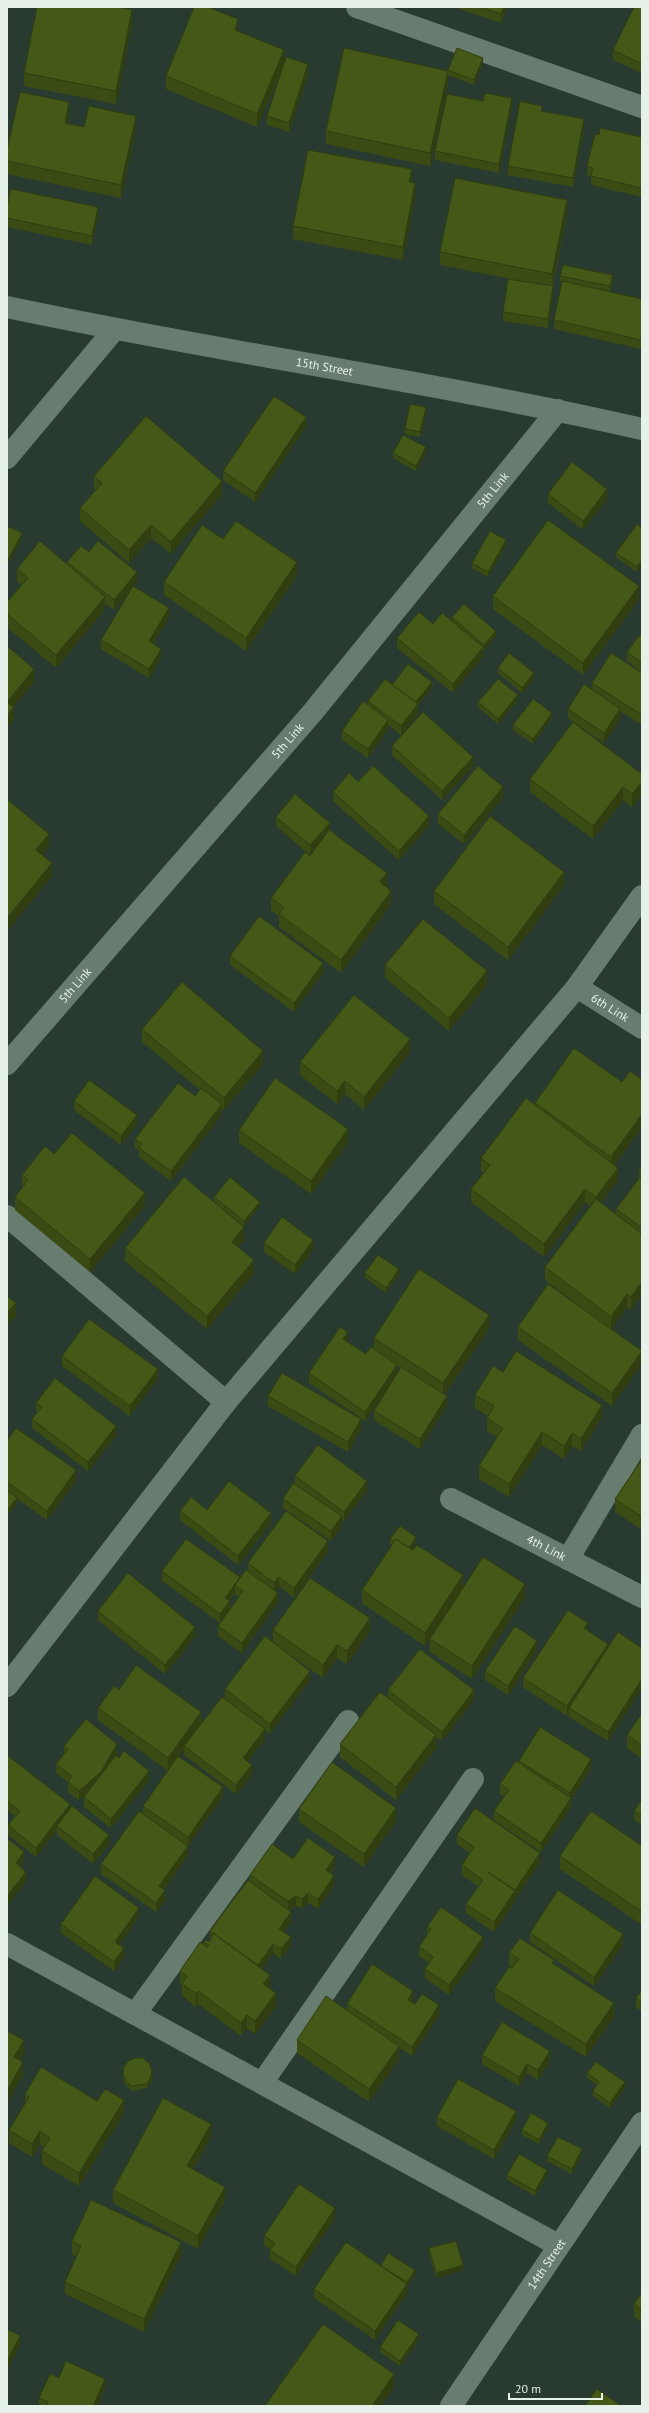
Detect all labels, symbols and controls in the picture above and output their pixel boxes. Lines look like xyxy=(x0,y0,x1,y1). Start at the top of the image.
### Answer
street label: 15th Street xyxy=(295,354,354,379)
street label: 5th Link xyxy=(473,469,512,511)
street label: 5th Link xyxy=(268,720,307,761)
street label: 5th Link xyxy=(55,964,94,1006)
street label: 6th Link xyxy=(588,990,632,1025)
street label: 4th Link xyxy=(524,1531,569,1564)
street label: 14th Street xyxy=(524,2236,569,2292)
scale bar xyxy=(509,2375,602,2401)
text: 20 m xyxy=(515,2381,541,2396)

